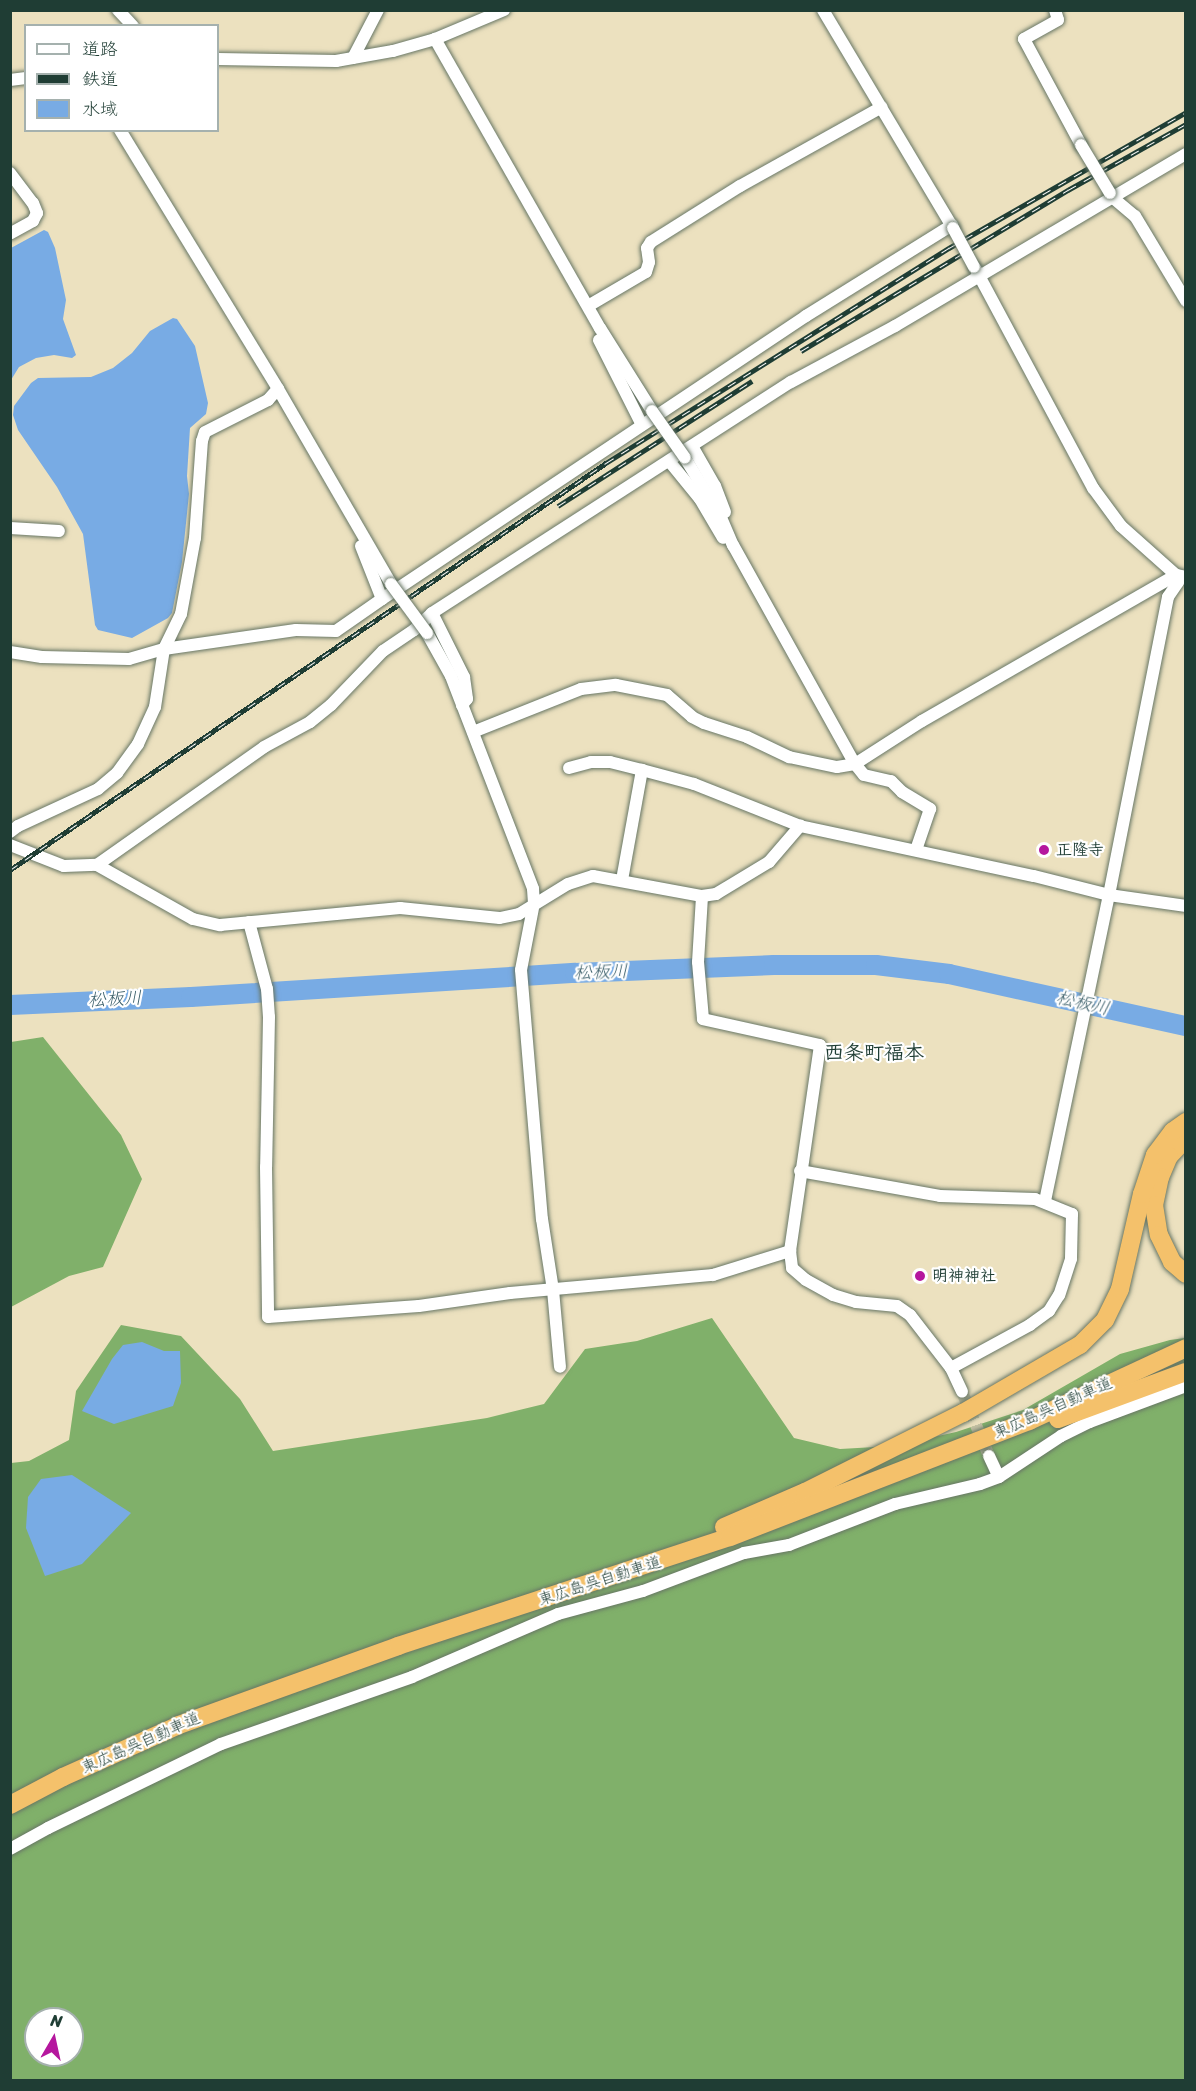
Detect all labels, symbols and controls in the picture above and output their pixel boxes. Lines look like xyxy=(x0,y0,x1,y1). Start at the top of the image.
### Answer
legend xyxy=(24,24,219,132)
text: 道路 xyxy=(82,33,118,65)
text: 鉄道 xyxy=(82,63,118,95)
text: 水域 xyxy=(82,93,118,125)
place label: 正隆寺 xyxy=(1056,840,1104,860)
marker: 正隆寺 xyxy=(1037,843,1051,857)
water label: 松板川 xyxy=(574,960,628,984)
water label: 松板川 xyxy=(1054,986,1112,1020)
water label: 松板川 xyxy=(87,987,143,1011)
district label: 西条町福本 xyxy=(824,1040,924,1064)
place label: 明神神社 xyxy=(932,1266,996,1286)
marker: 明神神社 xyxy=(913,1269,927,1283)
street label: 東広島呉自動車道 xyxy=(991,1373,1115,1443)
street label: 東広島呉自動車道 xyxy=(536,1552,664,1610)
street label: 東広島呉自動車道 xyxy=(79,1708,203,1778)
text: N xyxy=(49,2006,64,2036)
north arrow xyxy=(24,2007,84,2067)

